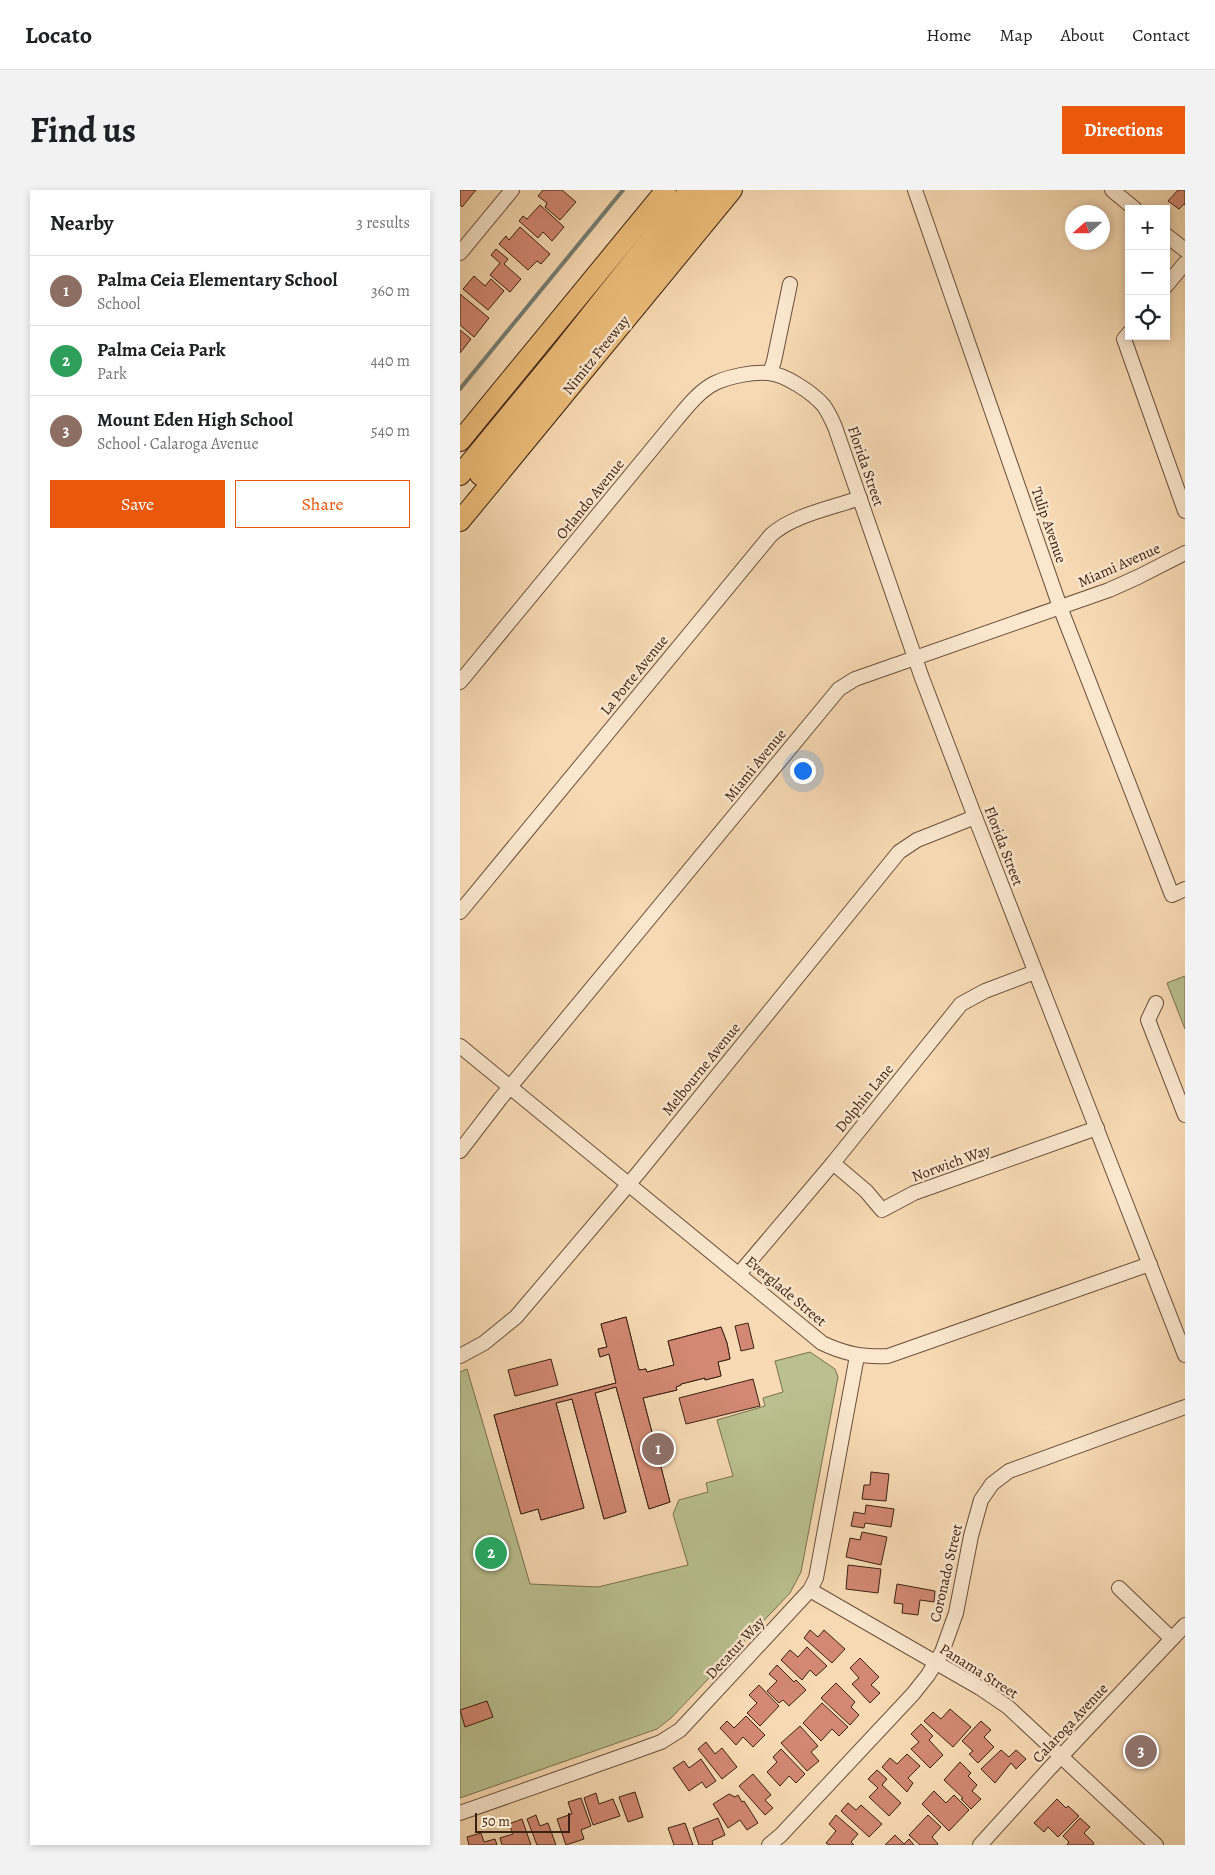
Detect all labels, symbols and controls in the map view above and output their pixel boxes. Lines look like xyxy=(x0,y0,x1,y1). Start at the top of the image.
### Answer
text: Locato xyxy=(25,19,92,51)
text: Home xyxy=(926,23,971,47)
text: Map xyxy=(999,23,1032,47)
text: About xyxy=(1060,23,1104,47)
text: Contact xyxy=(1132,23,1190,47)
text: Find us xyxy=(30,106,136,154)
button: Directions xyxy=(1062,106,1185,154)
north arrow xyxy=(1065,205,1110,250)
map controls xyxy=(1125,205,1170,340)
button: + xyxy=(1125,205,1170,250)
text: Nearby xyxy=(50,209,113,237)
text: 3 results xyxy=(356,212,410,234)
button: − xyxy=(1125,250,1170,295)
text: Palma Ceia Elementary School xyxy=(97,267,338,293)
text: 1 xyxy=(63,280,69,302)
text: 360 m xyxy=(371,280,410,302)
text: School xyxy=(97,293,140,315)
button: locate xyxy=(1125,295,1170,340)
street label: Nimitz Freeway xyxy=(558,311,634,399)
text: Palma Ceia Park xyxy=(97,337,226,363)
text: 2 xyxy=(62,350,70,372)
text: 440 m xyxy=(370,350,410,372)
text: Park xyxy=(97,363,127,385)
text: Mount Eden High School xyxy=(97,407,293,433)
text: 3 xyxy=(63,420,69,442)
text: 540 m xyxy=(371,420,410,442)
street label: Florida Street xyxy=(843,423,889,509)
text: School · Calaroga Avenue xyxy=(97,433,259,455)
street label: Orlando Avenue xyxy=(551,454,629,543)
button: Save xyxy=(50,480,225,528)
button: Share xyxy=(235,480,410,528)
street label: Tulip Avenue xyxy=(1027,484,1071,566)
street label: Miami Avenue xyxy=(1075,538,1164,592)
street label: La Porte Avenue xyxy=(595,631,673,719)
street label: Miami Avenue xyxy=(719,724,791,806)
your location xyxy=(790,758,816,784)
street label: Florida Street xyxy=(980,803,1028,889)
street label: Melbourne Avenue xyxy=(657,1018,745,1120)
street label: Dolphin Lane xyxy=(830,1059,898,1136)
street label: Norwich Way xyxy=(909,1139,993,1186)
street label: Everglade Street xyxy=(741,1251,831,1331)
pin: 1 xyxy=(642,1430,674,1468)
street label: Coronado Street xyxy=(925,1522,967,1624)
pin: 2 xyxy=(475,1534,507,1572)
street label: Decatur Way xyxy=(701,1612,769,1683)
street label: Panama Street xyxy=(936,1639,1022,1703)
street label: Calaroga Avenue xyxy=(1028,1679,1112,1767)
pin: 3 xyxy=(1125,1732,1157,1770)
scale bar xyxy=(475,1810,570,1833)
text: 50 m xyxy=(482,1812,510,1831)

